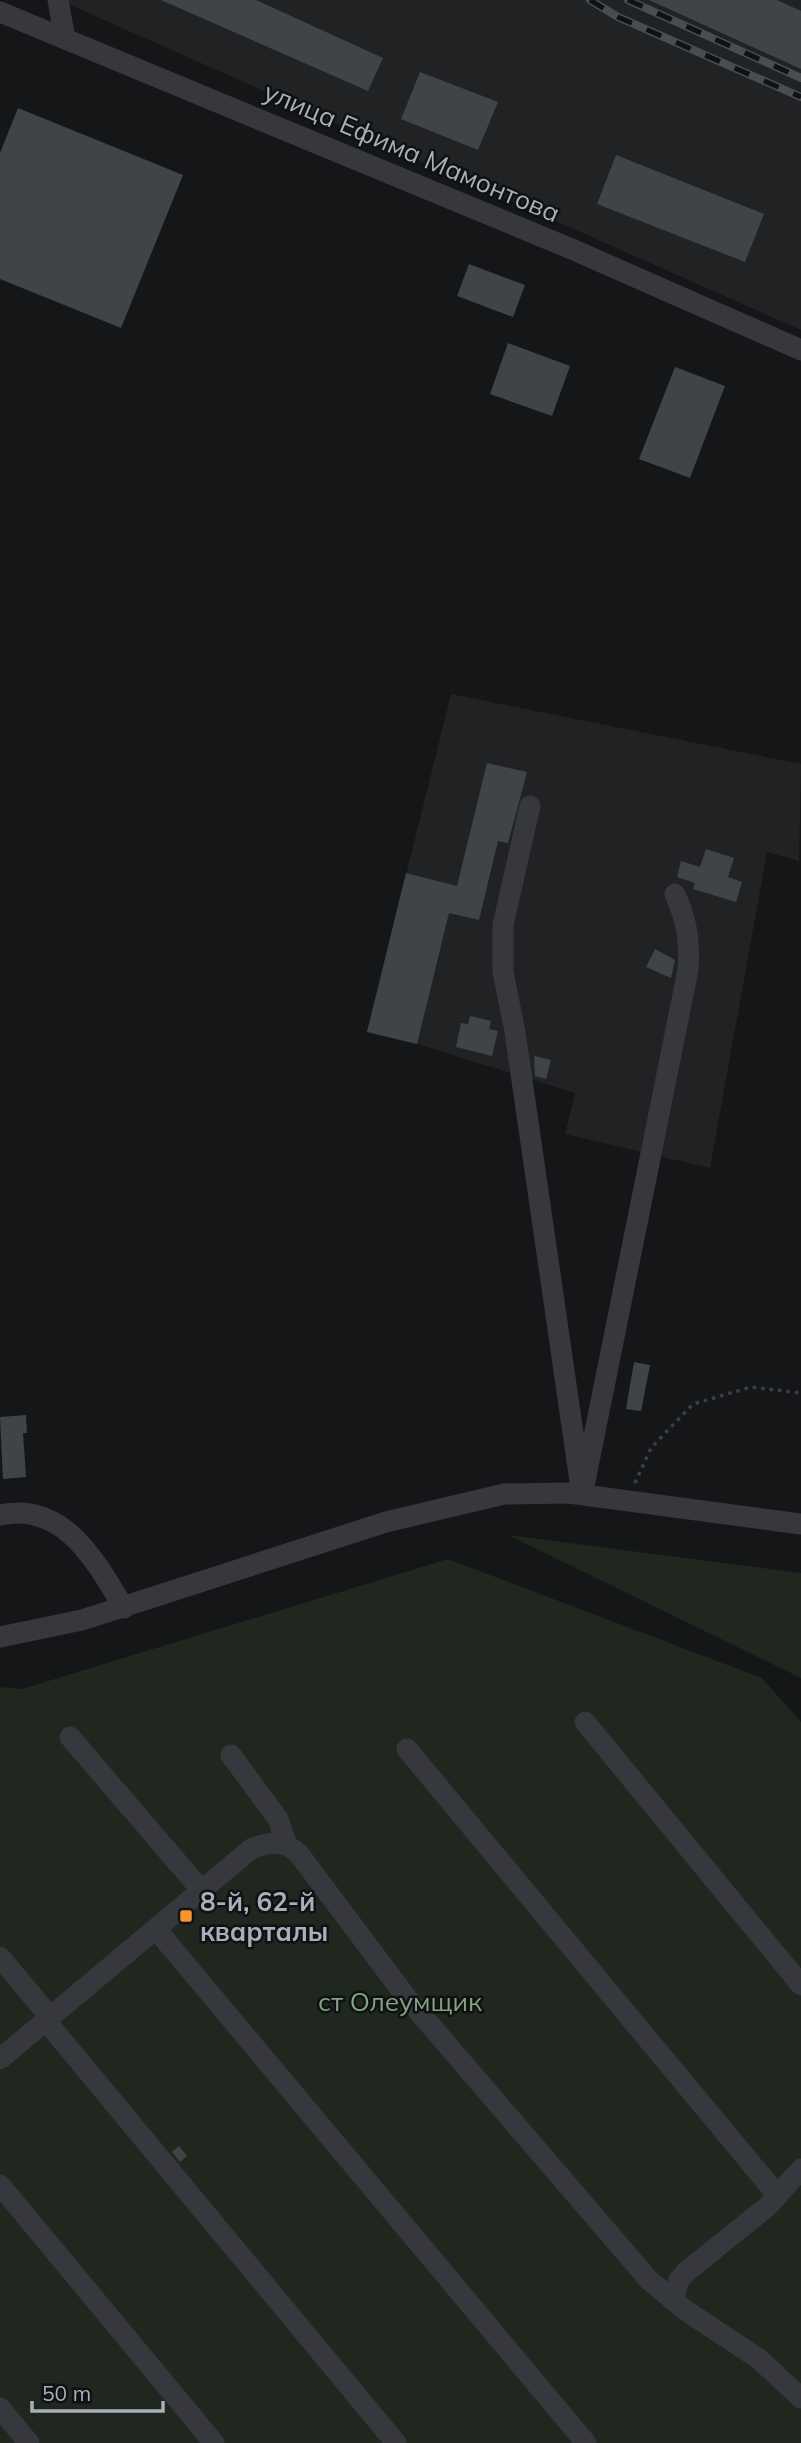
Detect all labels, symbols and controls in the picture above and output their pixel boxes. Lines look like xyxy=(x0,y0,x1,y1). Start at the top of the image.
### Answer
street label: улица Ефима Мамонтова xyxy=(259,75,565,229)
place label: 8-й, 62-й кварталы xyxy=(200,1885,328,1948)
marker: 8-й, 62-й кварталы xyxy=(178,1908,194,1924)
park label: ст Олеумщик xyxy=(318,1985,482,2018)
scale bar xyxy=(32,2370,163,2414)
text: 50 m xyxy=(42,2380,91,2406)

